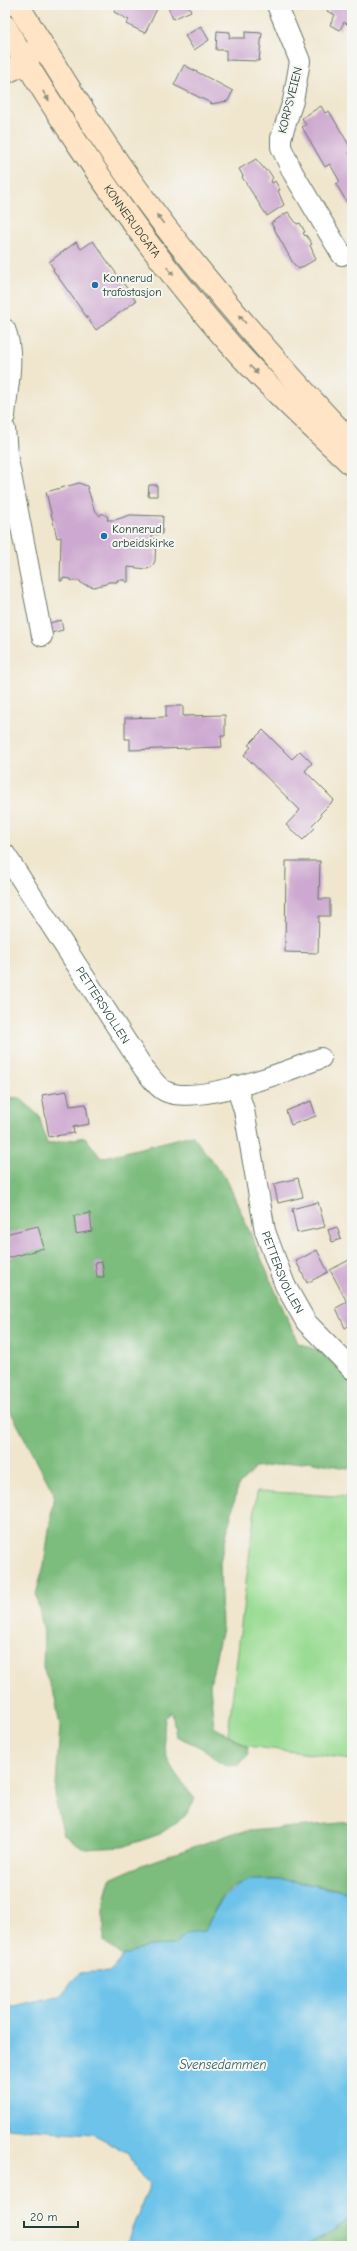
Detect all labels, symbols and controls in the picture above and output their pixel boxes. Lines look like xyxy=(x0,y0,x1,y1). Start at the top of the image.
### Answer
street label: KORPSVEIEN xyxy=(275,65,305,135)
one-way arrow xyxy=(42,91,50,101)
street label: KONNERUDGATA xyxy=(101,182,163,260)
one-way arrow xyxy=(156,214,164,224)
one-way arrow xyxy=(165,265,174,276)
place label: Konnerud trafostasjon xyxy=(102,271,162,299)
marker: Konnerud trafostasjon xyxy=(90,280,100,290)
one-way arrow xyxy=(238,314,246,325)
one-way arrow xyxy=(249,365,259,375)
place label: Konnerud arbeidskirke xyxy=(112,522,174,550)
marker: Konnerud arbeidskirke xyxy=(99,531,109,541)
street label: PETTERSVOLLEN xyxy=(73,964,133,1046)
street label: PETTERSVOLLEN xyxy=(259,1229,307,1316)
water label: Svensedammen xyxy=(179,2057,267,2072)
scale bar xyxy=(24,2203,78,2229)
text: 20 m xyxy=(30,2210,58,2224)

